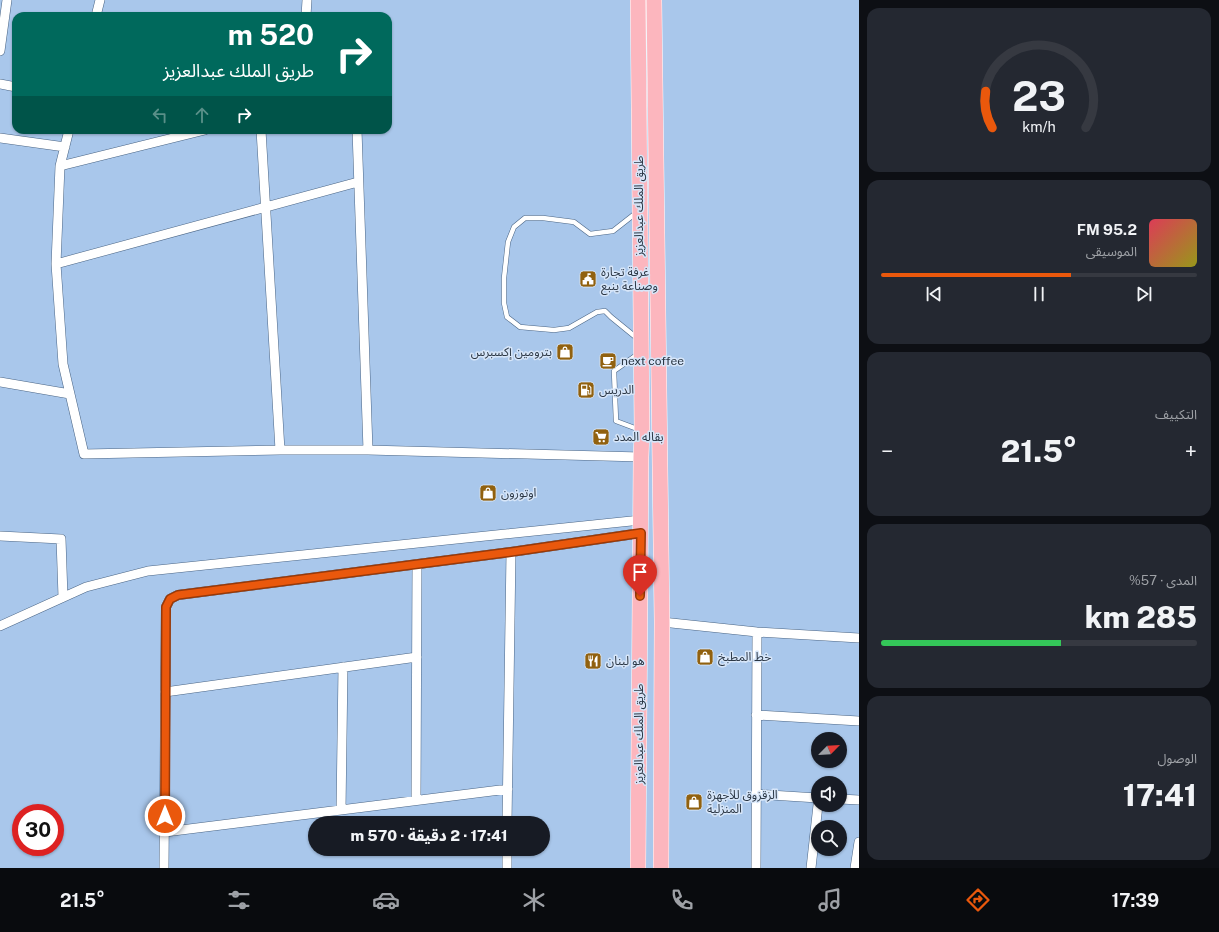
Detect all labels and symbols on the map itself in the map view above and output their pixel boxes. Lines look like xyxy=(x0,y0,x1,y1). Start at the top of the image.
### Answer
street label: طريق الملك عبدالعزيز xyxy=(632,156,647,257)
place label: غرفة تجارة وصناعة ينبع xyxy=(601,265,658,295)
public building icon: غرفة تجارة وصناعة ينبع xyxy=(578,269,598,289)
shop icon: بترومين إكسبرس xyxy=(555,342,575,362)
place label: بترومين إكسبرس xyxy=(471,345,552,360)
cafe icon: next coffee xyxy=(598,351,618,371)
place label: next coffee xyxy=(621,354,684,368)
fuel station icon: الدريس xyxy=(576,380,596,400)
place label: الدريس xyxy=(599,383,634,397)
supermarket icon: بقاله المدد xyxy=(591,427,611,447)
place label: بقاله المدد xyxy=(614,430,664,444)
shop icon: اوتوزون xyxy=(478,483,498,503)
place label: اوتوزون xyxy=(501,486,537,500)
pin xyxy=(623,555,657,596)
shop icon: خط المطبخ xyxy=(695,647,715,667)
place label: خط المطبخ xyxy=(718,650,771,666)
restaurant icon: هو لبنان xyxy=(583,651,603,671)
place label: هو لبنان xyxy=(606,654,645,668)
street label: طريق الملك عبدالعزيز xyxy=(632,684,647,785)
north arrow xyxy=(811,732,847,768)
place label: الزقزوق للأجهزة المنزلية xyxy=(707,788,778,816)
shop icon: الزقزوق للأجهزة المنزلية xyxy=(684,792,704,812)
position arrow xyxy=(144,795,186,837)
speed limit sign: 30 xyxy=(12,804,64,856)

